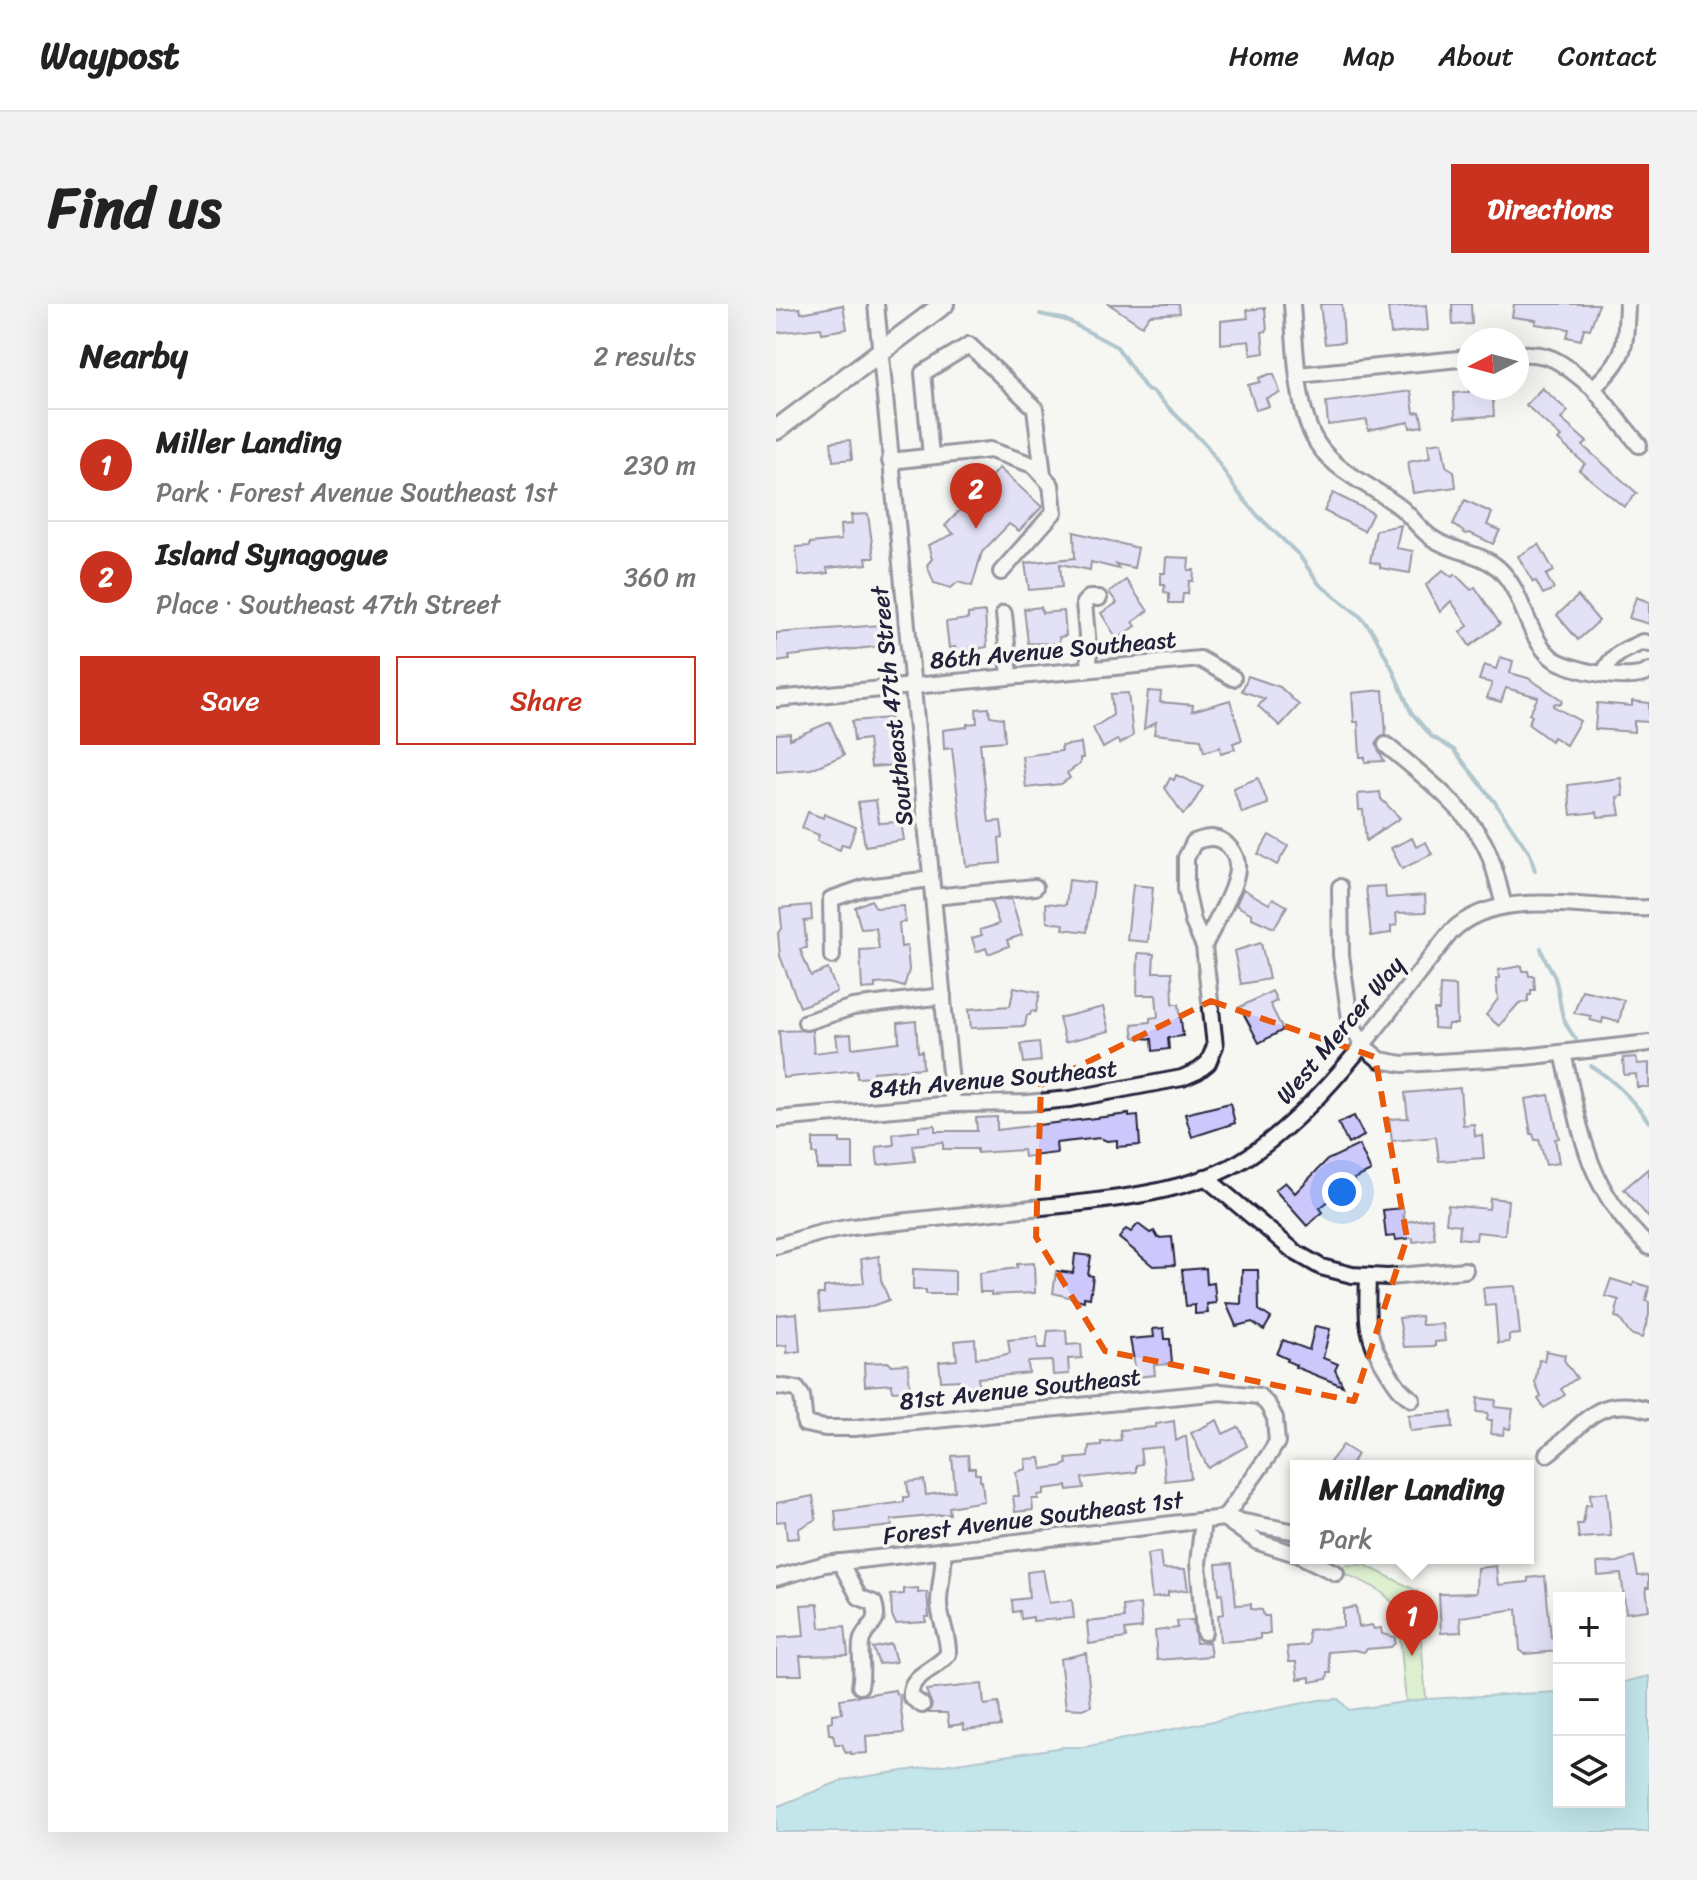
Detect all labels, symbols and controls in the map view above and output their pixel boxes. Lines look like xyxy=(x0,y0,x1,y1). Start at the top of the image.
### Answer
text: Waypost xyxy=(40,22,180,89)
text: Home xyxy=(1229,31,1299,80)
text: Map xyxy=(1343,31,1394,80)
text: About xyxy=(1438,31,1514,80)
text: Contact xyxy=(1558,31,1657,80)
text: Find us xyxy=(48,159,221,258)
button: Directions xyxy=(1451,164,1649,253)
text: Nearby xyxy=(80,326,188,386)
north arrow xyxy=(1457,328,1529,400)
text: 2 results xyxy=(594,333,696,379)
text: Miller Landing xyxy=(156,415,342,469)
text: 1 xyxy=(100,442,112,488)
text: 230 m xyxy=(624,442,696,488)
pin: 2 xyxy=(950,463,1002,529)
text: Park · Forest Avenue Southeast 1st xyxy=(156,469,557,515)
text: Island Synagogue xyxy=(156,527,388,581)
text: 2 xyxy=(98,554,114,600)
text: 360 m xyxy=(624,554,696,600)
text: Place · Southeast 47th Street xyxy=(156,581,500,627)
street label: Southeast 47th Street xyxy=(858,583,925,828)
street label: 86th Avenue Southeast xyxy=(928,618,1178,682)
button: Save xyxy=(80,656,380,745)
button: Share xyxy=(396,656,696,745)
street label: West Mercer Way xyxy=(1265,946,1416,1114)
street label: 84th Avenue Southeast xyxy=(867,1047,1119,1111)
your location xyxy=(1322,1172,1362,1212)
street label: 81st Avenue Southeast xyxy=(897,1355,1143,1423)
popup xyxy=(1290,1460,1534,1564)
text: Miller Landing xyxy=(1319,1462,1505,1516)
street label: Forest Avenue Southeast 1st xyxy=(881,1479,1187,1557)
text: Park xyxy=(1319,1516,1372,1562)
pin: 1 xyxy=(1386,1590,1438,1656)
map controls xyxy=(1553,1592,1625,1808)
button: + xyxy=(1553,1592,1625,1664)
button: − xyxy=(1553,1664,1625,1736)
button: layers xyxy=(1553,1736,1625,1808)

